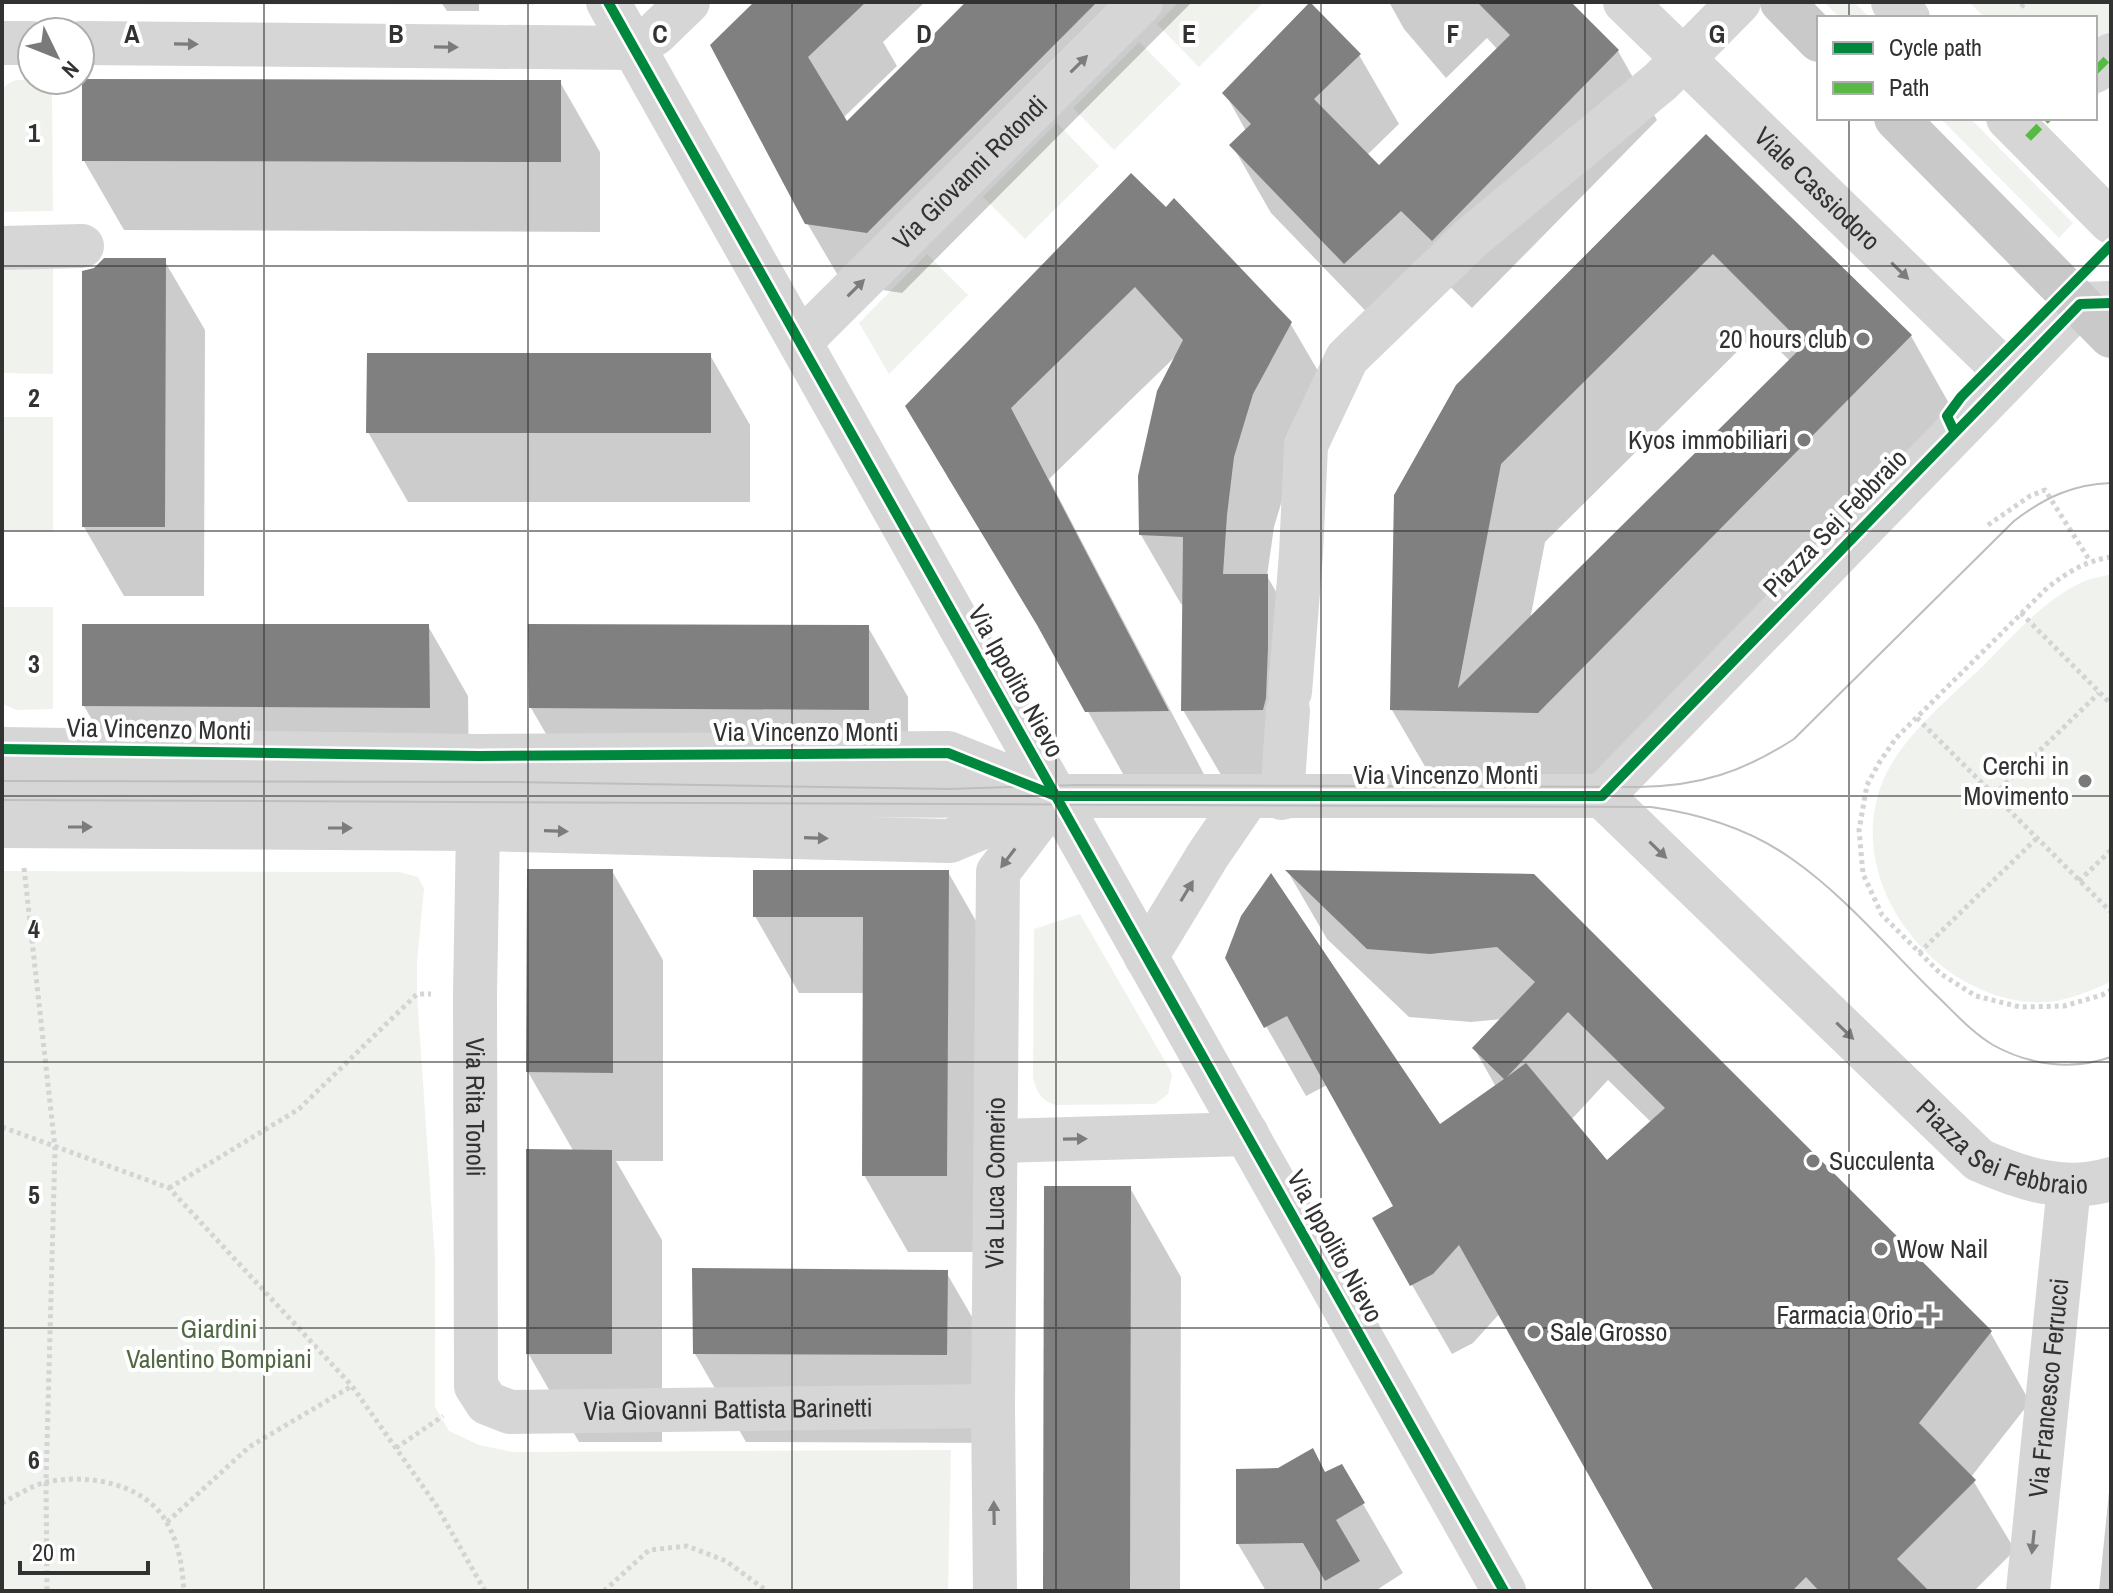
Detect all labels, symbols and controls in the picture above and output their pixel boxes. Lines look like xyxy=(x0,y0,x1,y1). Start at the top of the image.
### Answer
north arrow xyxy=(16,16,96,96)
text: A xyxy=(124,16,140,51)
text: B xyxy=(388,16,404,51)
text: C xyxy=(652,16,668,51)
text: D xyxy=(916,16,932,51)
text: E xyxy=(1182,16,1196,51)
text: F xyxy=(1446,16,1460,51)
text: G xyxy=(1709,16,1725,51)
legend xyxy=(1817,16,2097,120)
text: Cycle path xyxy=(1889,31,1982,63)
one-way arrow xyxy=(174,38,199,50)
one-way arrow xyxy=(434,41,459,53)
text: N xyxy=(55,55,86,85)
one-way arrow xyxy=(1069,56,1088,74)
text: Path xyxy=(1889,71,1930,103)
street label: Via Giovanni Rotondi xyxy=(885,87,1054,257)
text: 1 xyxy=(28,115,40,150)
street label: Viale Cassiodoro xyxy=(1747,119,1888,258)
one-way arrow xyxy=(1890,261,1909,280)
one-way arrow xyxy=(846,279,865,298)
place label: 20 hours club xyxy=(1719,321,1847,356)
marker: 20 hours club xyxy=(1854,330,1872,348)
text: 2 xyxy=(28,380,40,415)
place label: Kyos immobiliari xyxy=(1628,422,1788,457)
marker: Kyos immobiliari xyxy=(1795,431,1813,449)
street label: Piazza Sei Febbraio xyxy=(1755,441,1914,604)
street label: Via Ippolito Nievo xyxy=(960,598,1073,763)
text: 3 xyxy=(28,646,40,681)
street label: Via Vincenzo Monti xyxy=(66,709,252,748)
street label: Via Vincenzo Monti xyxy=(713,714,899,749)
place label: Cerchi in Movimento xyxy=(1964,748,2069,813)
street label: Via Vincenzo Monti xyxy=(1353,757,1539,792)
marker: Cerchi in Movimento xyxy=(2076,772,2094,790)
one-way arrow xyxy=(68,821,93,833)
one-way arrow xyxy=(328,822,353,834)
one-way arrow xyxy=(544,824,569,837)
one-way arrow xyxy=(804,831,829,844)
one-way arrow xyxy=(1648,841,1667,859)
one-way arrow xyxy=(1001,848,1017,868)
one-way arrow xyxy=(1179,880,1193,902)
text: 4 xyxy=(28,911,40,946)
one-way arrow xyxy=(1835,1021,1854,1040)
street label: Via Rita Tonoli xyxy=(458,1037,493,1177)
street label: Piazza Sei Febbraio xyxy=(1909,1091,2089,1202)
street label: Via Luca Comerio xyxy=(976,1097,1013,1269)
one-way arrow xyxy=(1063,1133,1088,1145)
place label: Succulenta xyxy=(1829,1143,1935,1178)
marker: Succulenta xyxy=(1804,1152,1822,1170)
street label: Via Ippolito Nievo xyxy=(1279,1163,1392,1328)
text: 5 xyxy=(28,1177,40,1212)
place label: Wow Nail xyxy=(1897,1231,1988,1266)
marker: Wow Nail xyxy=(1872,1240,1890,1258)
street label: Via Francesco Ferrucci xyxy=(2020,1277,2077,1499)
place label: Farmacia Orio xyxy=(1777,1297,1913,1332)
marker: Farmacia Orio xyxy=(1920,1306,1938,1324)
park label: Giardini Valentino Bompiani xyxy=(126,1311,312,1376)
place label: Sale Grosso xyxy=(1550,1314,1667,1349)
marker: Sale Grosso xyxy=(1525,1323,1543,1341)
street label: Via Giovanni Battista Barinetti xyxy=(583,1389,873,1428)
text: 6 xyxy=(28,1442,40,1477)
one-way arrow xyxy=(988,1500,1000,1525)
scale bar xyxy=(20,1525,148,1575)
one-way arrow xyxy=(2027,1530,2040,1555)
text: 20 m xyxy=(32,1536,76,1568)

